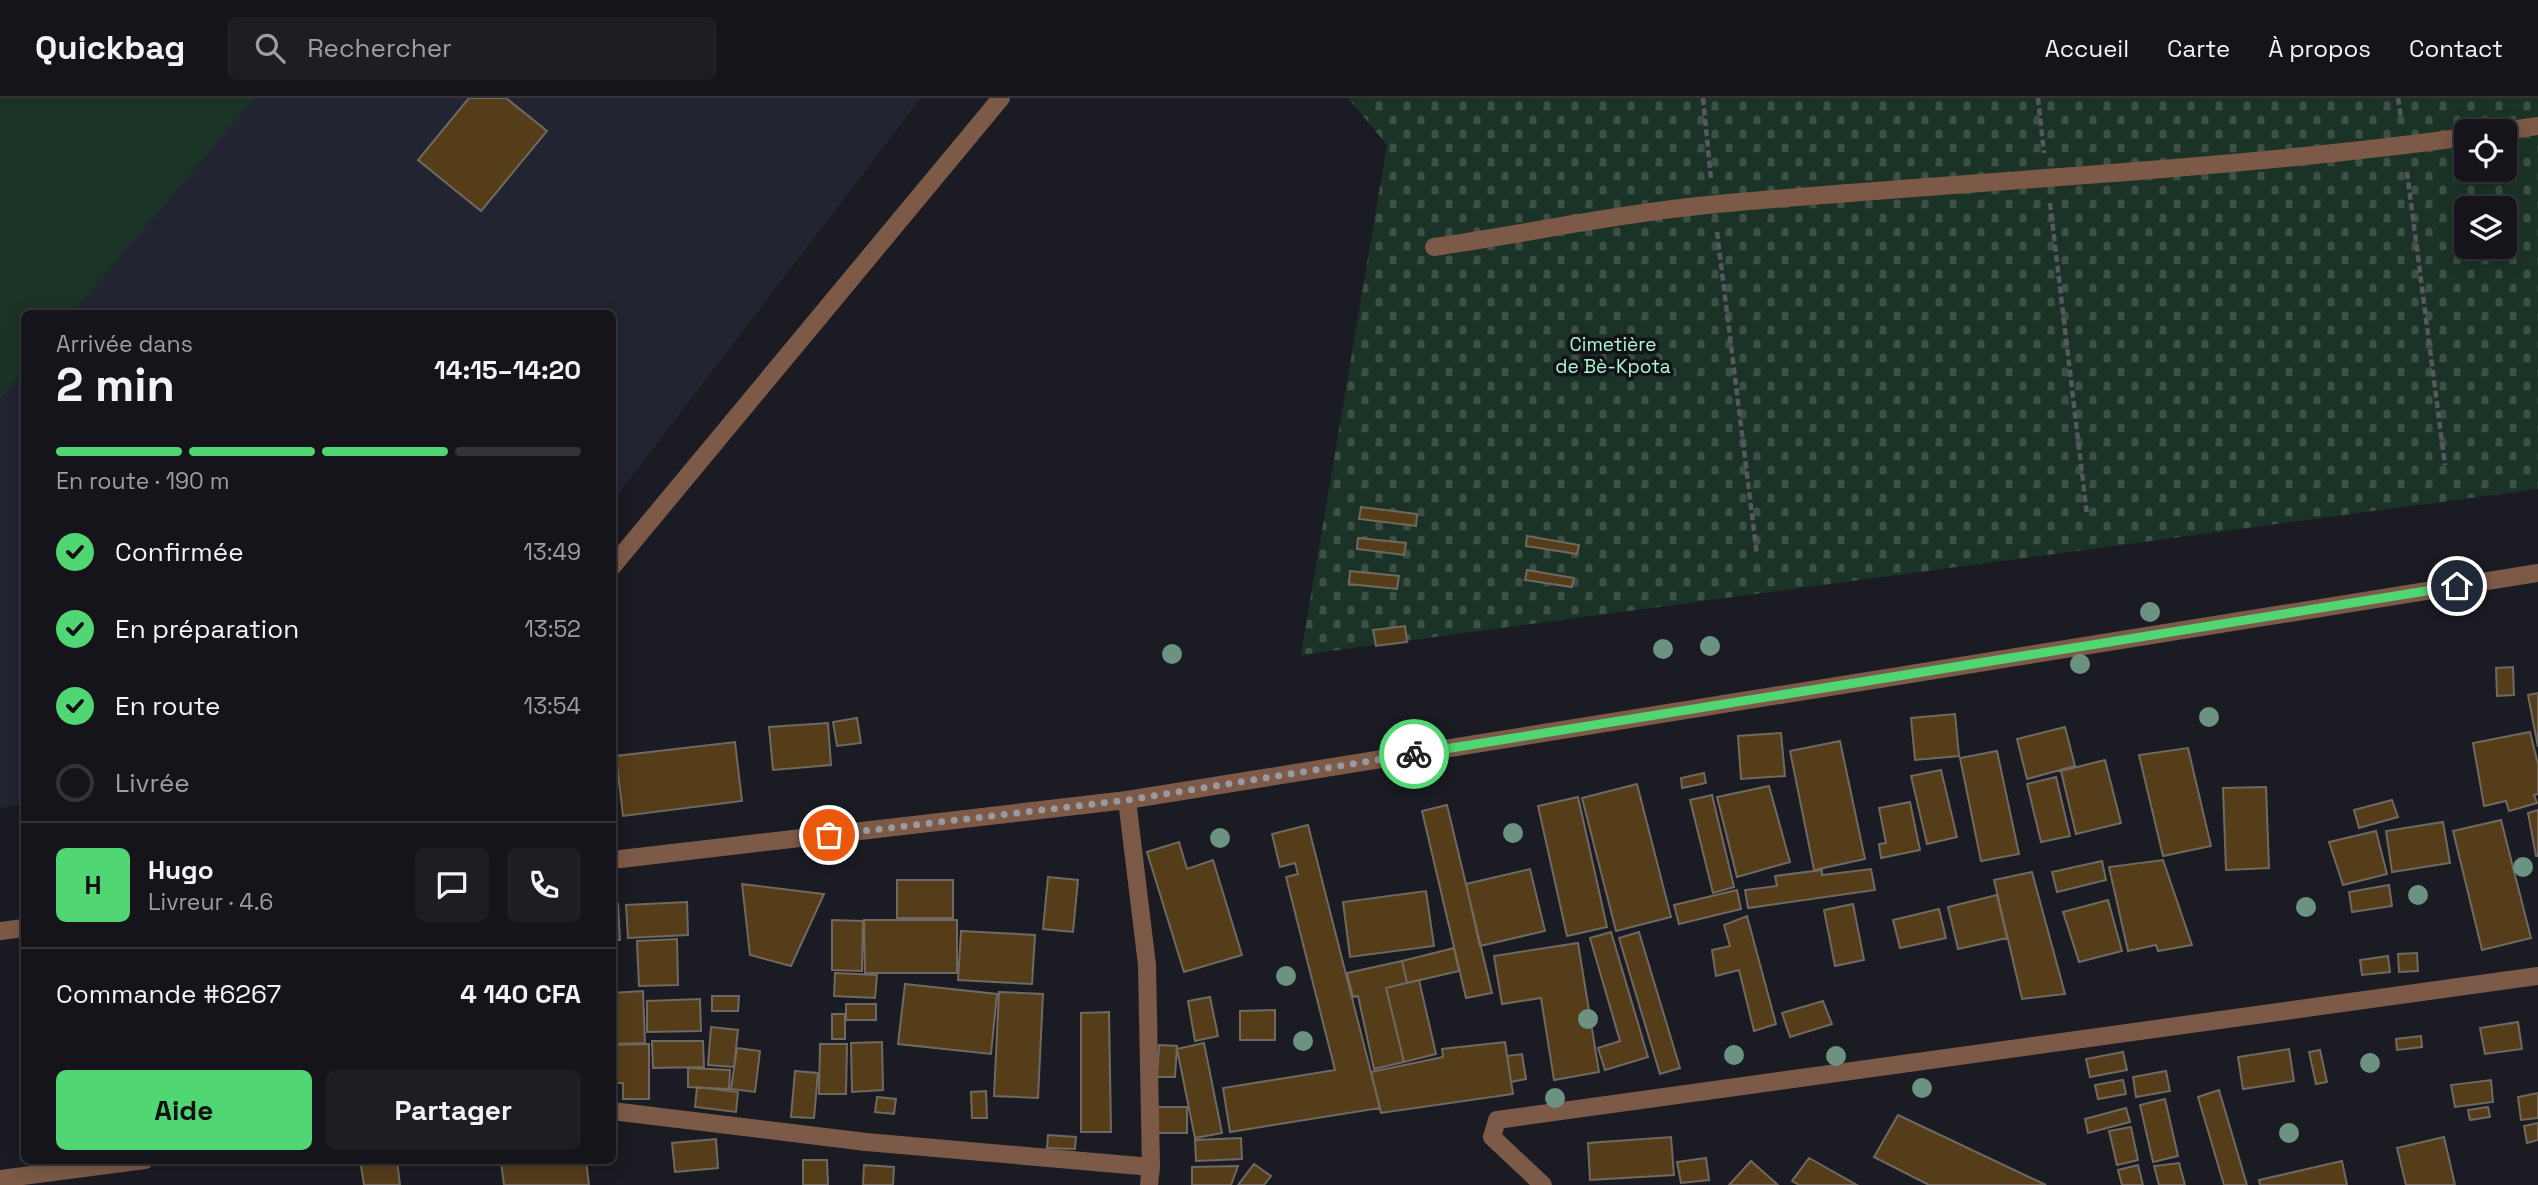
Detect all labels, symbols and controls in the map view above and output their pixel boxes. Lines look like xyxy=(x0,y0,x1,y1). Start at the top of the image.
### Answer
search box xyxy=(227,17,717,80)
text: Quickbag xyxy=(35,27,185,69)
icon: search xyxy=(251,29,289,67)
text: Rechercher xyxy=(307,31,452,65)
text: Accueil xyxy=(2045,33,2129,64)
text: Carte xyxy=(2167,33,2230,64)
text: À propos xyxy=(2268,33,2371,64)
text: Contact xyxy=(2409,33,2503,64)
map controls xyxy=(2454,119,2517,259)
button: locate xyxy=(2454,119,2517,182)
button: layers xyxy=(2454,196,2517,259)
text: Arrivée dans xyxy=(56,329,193,359)
park label: Cimetière de Bè-Kpota xyxy=(1555,332,1671,379)
text: 14:15–14:20 xyxy=(434,353,581,387)
text: 2 min xyxy=(56,356,175,414)
text: En route · 190 m xyxy=(56,466,230,496)
icon: check xyxy=(56,533,94,571)
text: Confirmée xyxy=(115,535,244,569)
text: 13:49 xyxy=(523,537,581,567)
pin xyxy=(2427,556,2487,616)
icon: home xyxy=(2438,567,2476,605)
icon: check xyxy=(56,610,94,648)
text: En préparation xyxy=(115,612,299,646)
text: 13:52 xyxy=(524,614,581,644)
icon: check xyxy=(56,687,94,725)
text: En route xyxy=(115,689,220,723)
text: 13:54 xyxy=(524,691,581,721)
courier xyxy=(1379,719,1449,789)
icon: bike xyxy=(1395,735,1433,773)
text: Livrée xyxy=(115,766,190,800)
pin xyxy=(799,805,859,865)
icon: bag xyxy=(810,816,848,854)
button: chat xyxy=(415,848,489,922)
button: phone xyxy=(507,848,581,922)
text: Hugo xyxy=(148,853,214,887)
text: H xyxy=(84,868,102,902)
text: Livreur · 4.6 xyxy=(148,887,273,917)
text: Commande #6267 xyxy=(56,977,281,1011)
text: 4 140 CFA xyxy=(460,977,581,1011)
button: Aide xyxy=(56,1070,312,1150)
button: Partager xyxy=(326,1070,581,1150)

